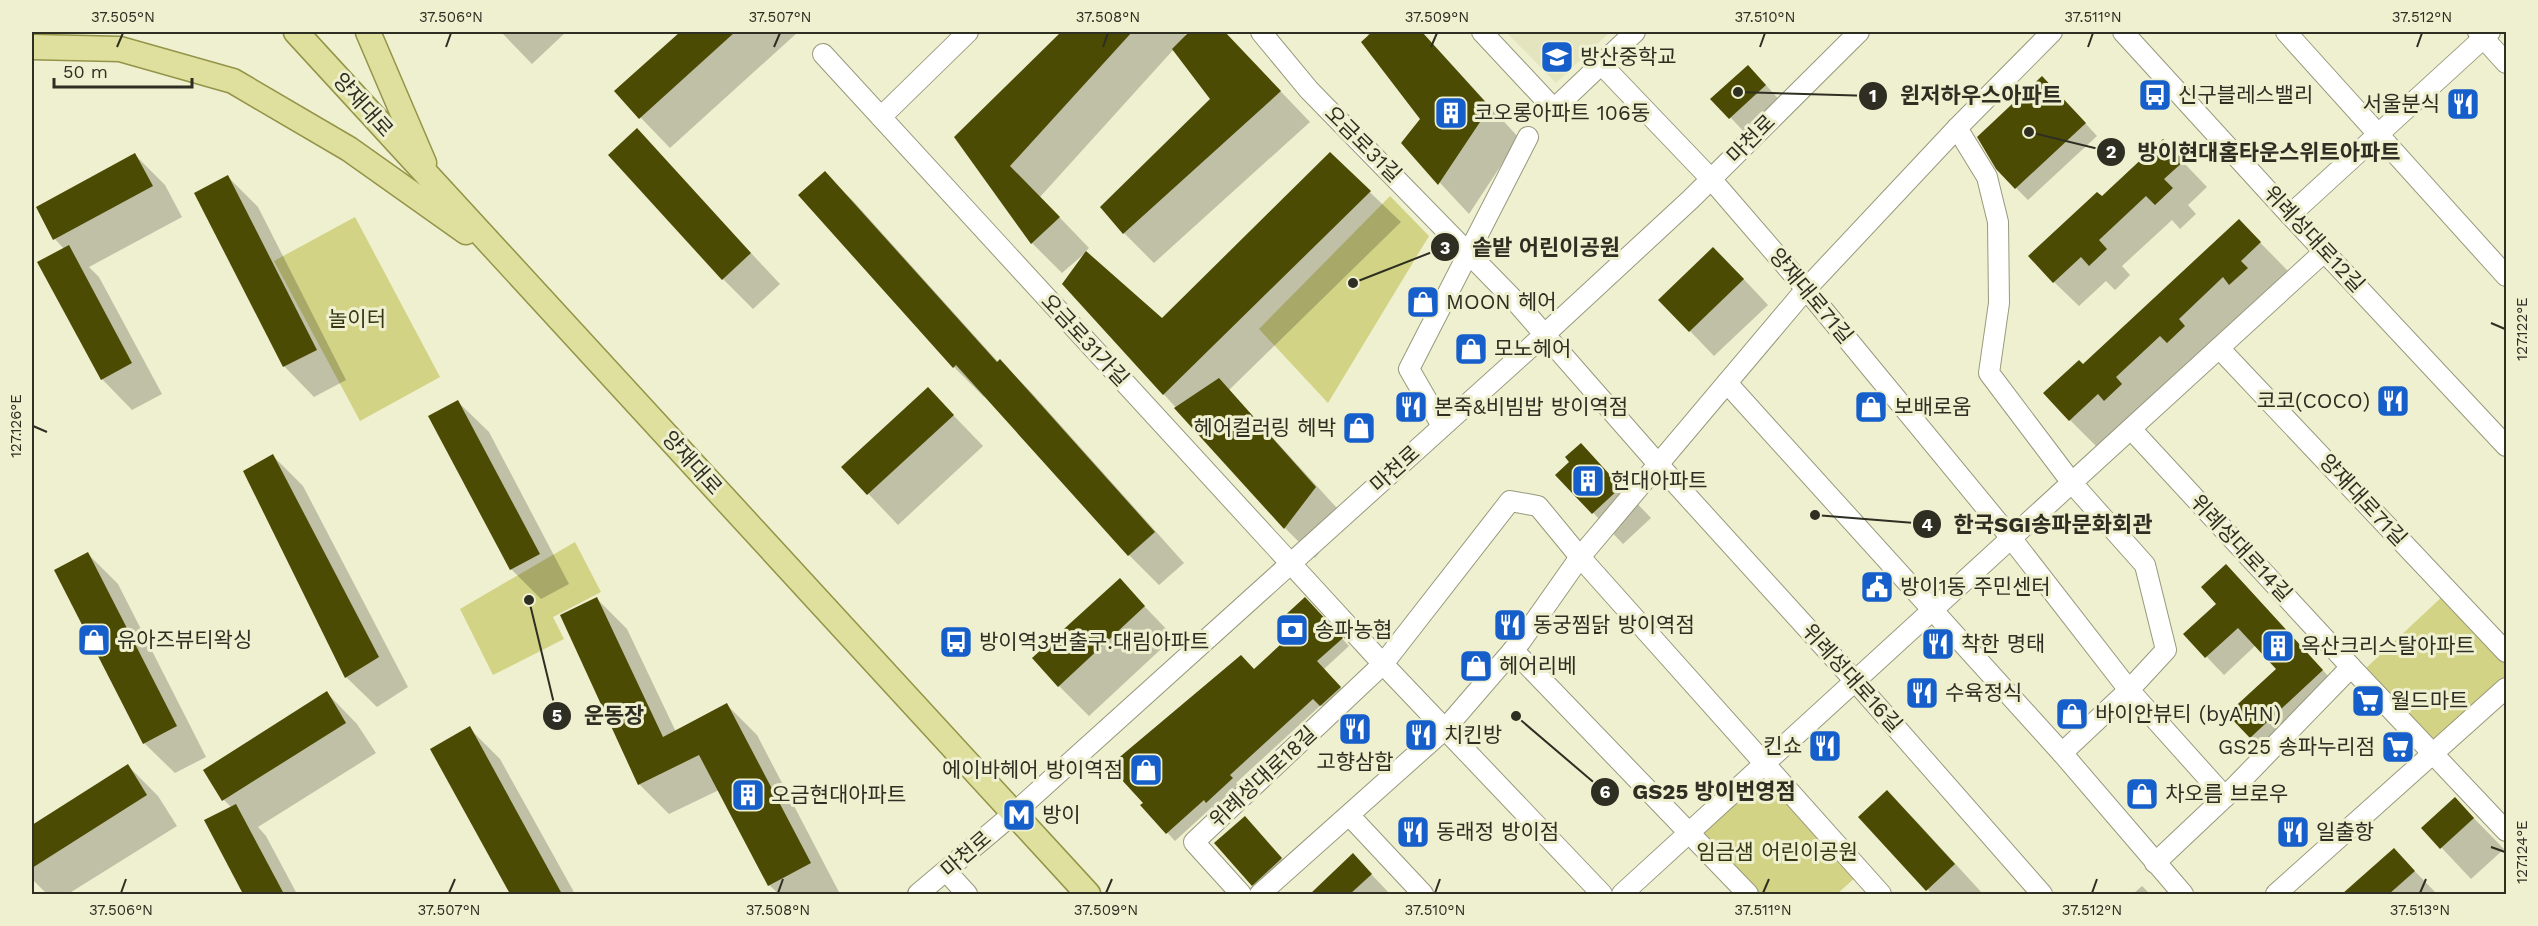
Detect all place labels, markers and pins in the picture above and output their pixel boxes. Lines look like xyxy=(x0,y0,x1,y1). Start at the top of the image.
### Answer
school or university icon: 방산중학교 xyxy=(1539,39,1575,75)
place label: 방산중학교 xyxy=(1580,44,1677,69)
callout: 윈저하우스아파트 xyxy=(1858,76,2074,116)
bus stop icon: 신구블레스밸리 xyxy=(2137,77,2173,113)
place label: 신구블레스밸리 xyxy=(2178,82,2313,107)
restaurant icon: 서울분식 xyxy=(2445,86,2481,122)
place label: 서울분식 xyxy=(2363,91,2440,116)
building icon: 코오롱아파트 106동 xyxy=(1433,95,1469,131)
place label: 코오롱아파트 106동 xyxy=(1474,100,1650,125)
callout: 방이현대홈타운스위트아파트 xyxy=(2096,132,2413,172)
callout: 솥밭 어린이공원 xyxy=(1430,227,1632,267)
shop icon: MOON 헤어 xyxy=(1405,284,1441,320)
place label: MOON 헤어 xyxy=(1446,289,1557,314)
shop icon: 모노헤어 xyxy=(1453,331,1489,367)
place label: 모노헤어 xyxy=(1494,336,1571,361)
restaurant icon: 코코(COCO) xyxy=(2375,383,2411,419)
place label: 코코(COCO) xyxy=(2256,388,2370,413)
restaurant icon: 본죽&비빔밥 방이역점 xyxy=(1393,389,1429,425)
shop icon: 보배로움 xyxy=(1853,389,1889,425)
place label: 본죽&비빔밥 방이역점 xyxy=(1434,394,1628,419)
place label: 보배로움 xyxy=(1894,394,1971,419)
shop icon: 헤어컬러링 헤박 xyxy=(1341,410,1377,446)
place label: 헤어컬러링 헤박 xyxy=(1194,415,1336,440)
building icon: 현대아파트 xyxy=(1570,463,1606,499)
place label: 현대아파트 xyxy=(1611,468,1708,493)
callout: 한국SGI송파문화회관 xyxy=(1912,504,2165,544)
public building icon: 방이1동 주민센터 xyxy=(1859,569,1895,605)
place label: 방이1동 주민센터 xyxy=(1900,574,2051,599)
restaurant icon: 동궁찜닭 방이역점 xyxy=(1492,607,1528,643)
bank icon: 송파농협 xyxy=(1274,612,1310,648)
place label: 동궁찜닭 방이역점 xyxy=(1533,612,1695,637)
place label: 송파농협 xyxy=(1315,617,1392,642)
shop icon: 유아즈뷰티왁싱 xyxy=(76,622,112,658)
bus stop icon: 방이역3번출구.대림아파트 xyxy=(938,624,974,660)
restaurant icon: 착한 명태 xyxy=(1920,626,1956,662)
place label: 유아즈뷰티왁싱 xyxy=(117,627,252,652)
building icon: 옥산크리스탈아파트 xyxy=(2260,628,2296,664)
place label: 방이역3번출구.대림아파트 xyxy=(979,629,1209,654)
place label: 착한 명태 xyxy=(1961,631,2045,656)
place label: 옥산크리스탈아파트 xyxy=(2301,633,2475,658)
shop icon: 헤어리베 xyxy=(1458,648,1494,684)
place label: 헤어리베 xyxy=(1499,653,1576,678)
restaurant icon: 수육정식 xyxy=(1904,675,1940,711)
place label: 수육정식 xyxy=(1945,680,2022,705)
supermarket icon: 월드마트 xyxy=(2350,683,2386,719)
place label: 월드마트 xyxy=(2391,688,2468,713)
callout: 운동장 xyxy=(542,696,657,736)
shop icon: 바이안뷰티 (byAHN) xyxy=(2054,696,2090,732)
place label: 바이안뷰티 (byAHN) xyxy=(2095,701,2281,726)
restaurant icon: 고향삼합 xyxy=(1337,711,1373,747)
restaurant icon: 치킨방 xyxy=(1403,717,1439,753)
place label: 치킨방 xyxy=(1444,722,1502,747)
restaurant icon: 킨쇼 xyxy=(1807,728,1843,764)
supermarket icon: GS25 송파누리점 xyxy=(2380,729,2416,765)
place label: 킨쇼 xyxy=(1763,733,1802,758)
place label: GS25 송파누리점 xyxy=(2218,734,2375,759)
place label: 고향삼합 xyxy=(1316,749,1394,774)
shop icon: 에이바헤어 방이역점 xyxy=(1128,752,1164,788)
place label: 에이바헤어 방이역점 xyxy=(942,757,1123,782)
callout: GS25 방이번영점 xyxy=(1590,772,1807,812)
shop icon: 차오름 브로우 xyxy=(2124,776,2160,812)
building icon: 오금현대아파트 xyxy=(730,777,766,813)
place label: 차오름 브로우 xyxy=(2165,781,2288,806)
place label: 오금현대아파트 xyxy=(771,782,906,807)
metro station icon: 방이 xyxy=(1001,797,1037,833)
place label: 방이 xyxy=(1042,802,1081,827)
restaurant icon: 동래정 방이점 xyxy=(1395,814,1431,850)
restaurant icon: 일출항 xyxy=(2275,814,2311,850)
place label: 동래정 방이점 xyxy=(1436,819,1559,844)
place label: 일출항 xyxy=(2316,819,2374,844)

